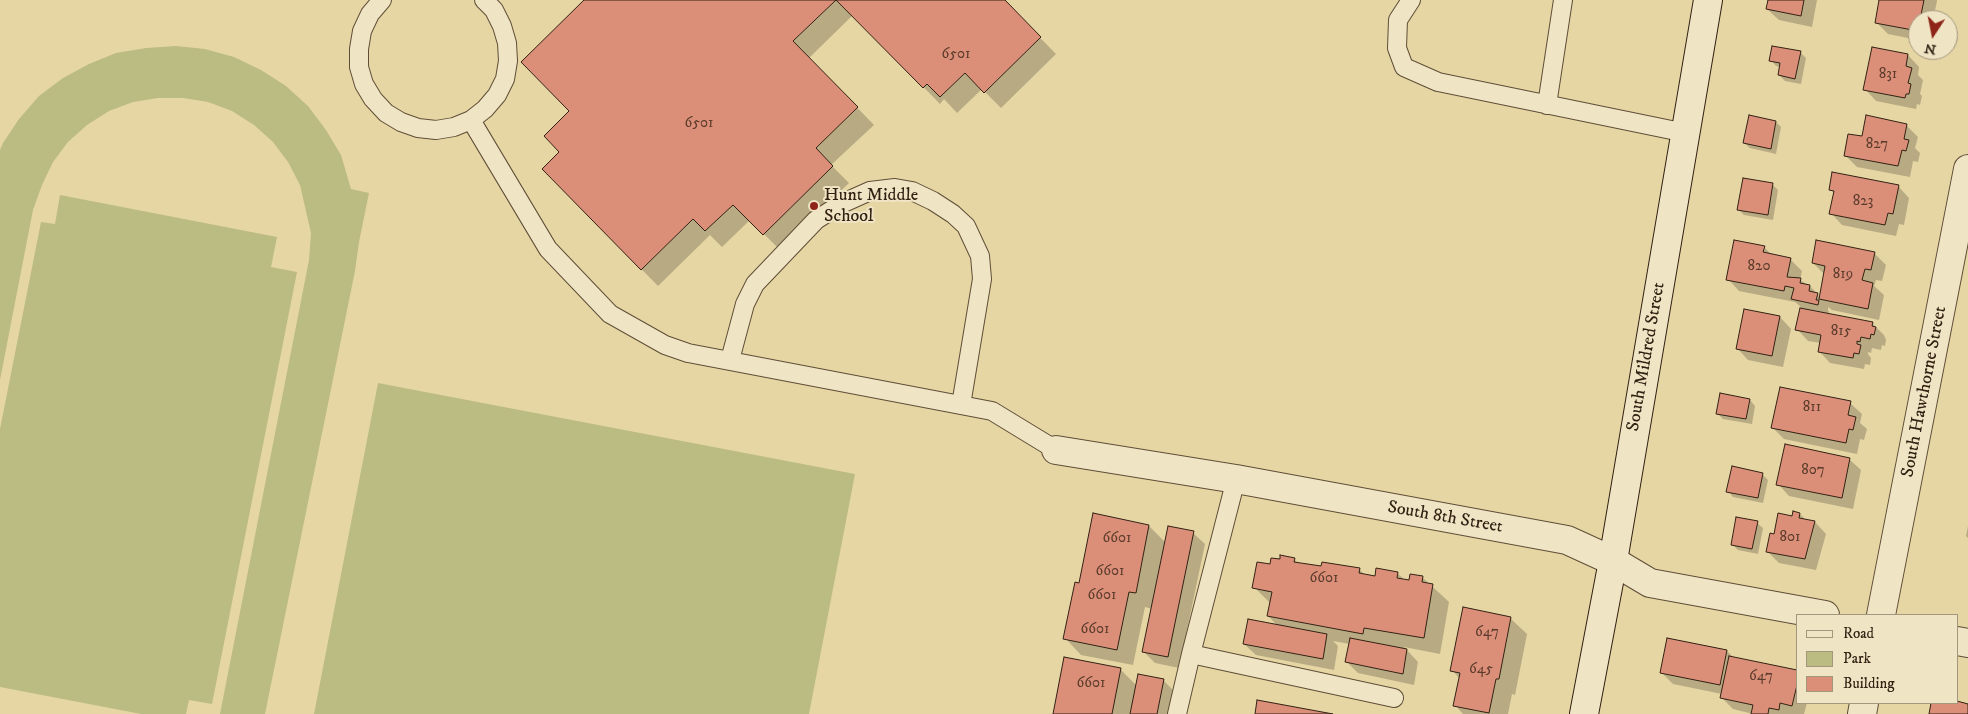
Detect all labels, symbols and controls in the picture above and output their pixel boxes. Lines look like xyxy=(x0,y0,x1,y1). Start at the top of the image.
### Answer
north arrow xyxy=(1908,10,1958,60)
text: N xyxy=(1923,39,1938,59)
house number: 6501 xyxy=(942,46,970,64)
house number: 831 xyxy=(1879,66,1897,84)
house number: 6501 xyxy=(685,115,713,133)
house number: 827 xyxy=(1866,136,1888,154)
place label: Hunt Middle School xyxy=(824,185,918,228)
house number: 823 xyxy=(1853,193,1873,211)
marker: Hunt Middle School xyxy=(808,200,820,212)
house number: 820 xyxy=(1748,258,1770,276)
house number: 819 xyxy=(1833,266,1853,284)
street label: South Mildred Street xyxy=(1623,281,1671,433)
street label: South Hawthorne Street xyxy=(1898,305,1952,479)
house number: 815 xyxy=(1831,323,1851,341)
house number: 811 xyxy=(1803,399,1821,417)
house number: 807 xyxy=(1801,462,1825,480)
street label: South 8th Street xyxy=(1386,497,1504,539)
house number: 801 xyxy=(1779,529,1801,547)
house number: 6601 xyxy=(1102,530,1132,548)
house number: 6601 xyxy=(1095,563,1125,581)
house number: 6601 xyxy=(1309,570,1339,588)
house number: 6601 xyxy=(1087,587,1117,605)
legend xyxy=(1796,614,1958,704)
house number: 6601 xyxy=(1080,621,1110,639)
house number: 647 xyxy=(1475,624,1499,642)
text: Road xyxy=(1843,624,1874,643)
text: Park xyxy=(1843,649,1871,668)
house number: 645 xyxy=(1469,661,1493,679)
house number: 647 xyxy=(1749,668,1773,686)
text: Building xyxy=(1843,674,1895,693)
house number: 6601 xyxy=(1076,675,1106,693)

